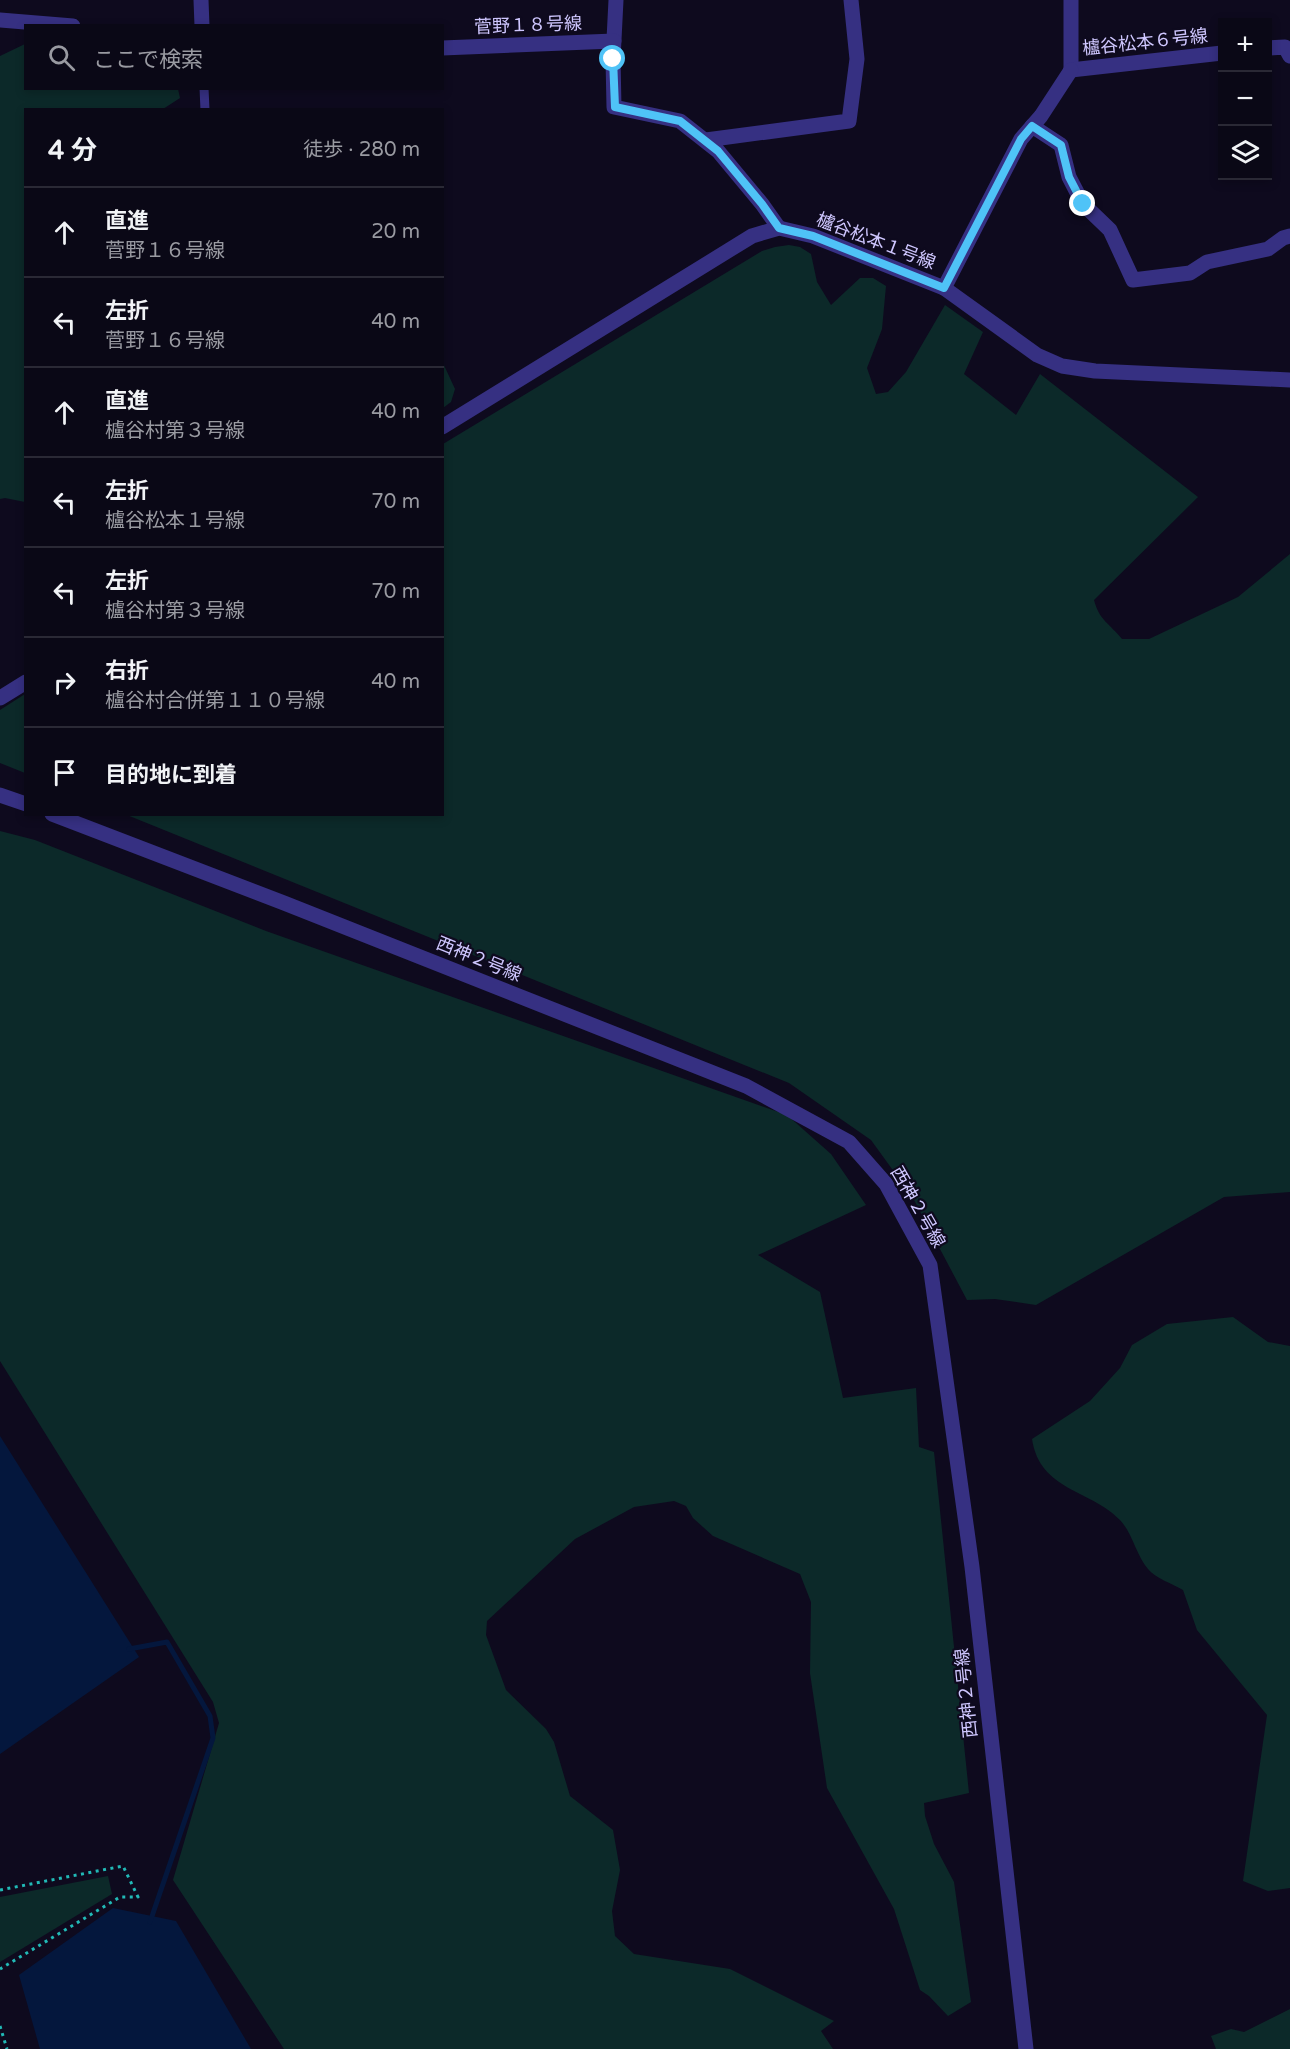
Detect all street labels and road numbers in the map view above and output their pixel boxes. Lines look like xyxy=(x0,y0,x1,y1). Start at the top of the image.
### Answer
street label: 菅野１８号線 xyxy=(474,12,582,38)
street label: 櫨谷松本６号線 xyxy=(1081,24,1209,60)
street label: 櫨谷松本１号線 xyxy=(813,208,939,274)
street label: 西神２号線 xyxy=(433,932,525,986)
street label: 西神２号線 xyxy=(886,1163,950,1251)
street label: 西神２号線 xyxy=(950,1647,982,1739)

